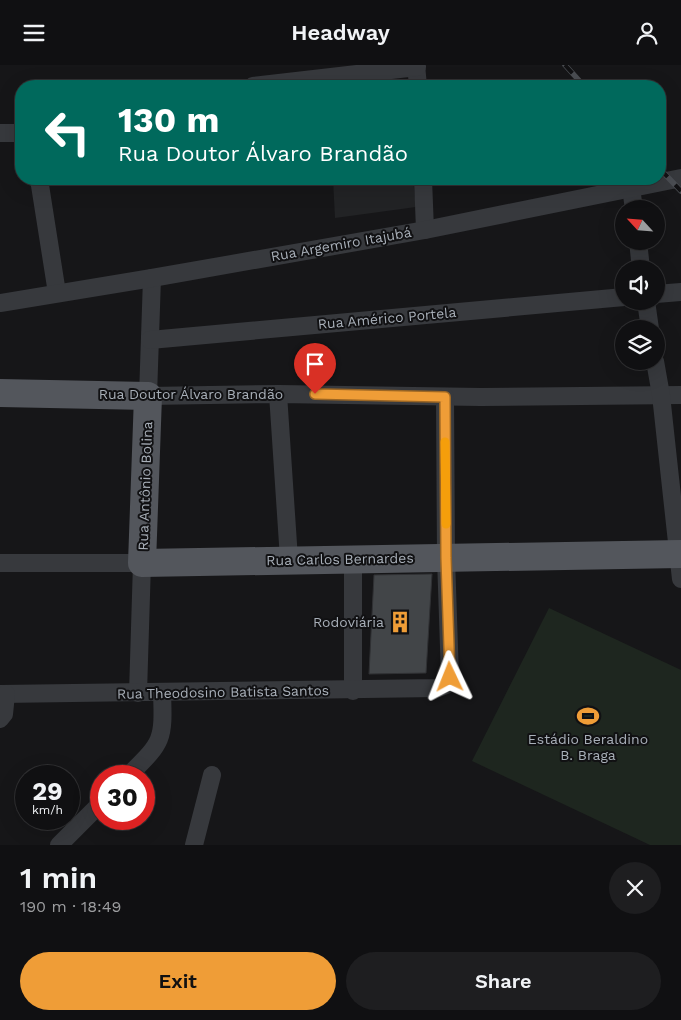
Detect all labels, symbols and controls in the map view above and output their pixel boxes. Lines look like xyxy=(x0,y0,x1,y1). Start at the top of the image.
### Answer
icon: menu xyxy=(20,19,48,47)
icon: person xyxy=(633,19,661,47)
text: Headway xyxy=(291,20,390,45)
text: 130 m xyxy=(118,99,219,141)
icon: left xyxy=(35,100,100,165)
text: Rua Doutor Álvaro Brandão xyxy=(118,141,408,166)
north arrow xyxy=(615,200,665,250)
map controls xyxy=(615,200,665,370)
street label: Rua Argemiro Itajubá xyxy=(269,224,413,264)
button: sound xyxy=(615,260,665,310)
street label: Rua Américo Portela xyxy=(317,304,457,332)
button: layers xyxy=(615,320,665,370)
pin xyxy=(294,343,336,394)
icon: arrive xyxy=(301,350,329,378)
street label: Rua Doutor Álvaro Brandão xyxy=(99,386,283,402)
street label: Rua Antônio Bolina xyxy=(135,421,155,551)
street label: Rua Carlos Bernardes xyxy=(266,550,414,568)
building icon: Rodoviária xyxy=(387,609,413,635)
place label: Rodoviária xyxy=(313,614,384,630)
position arrow xyxy=(423,650,475,702)
street label: Rua Theodosino Batista Santos xyxy=(117,682,329,702)
sports icon: Estádio Beraldino B. Braga xyxy=(575,703,601,729)
place label: Estádio Beraldino B. Braga xyxy=(528,731,648,763)
speed limit sign: 30 xyxy=(90,765,155,830)
text: 29 xyxy=(32,777,63,806)
text: km/h xyxy=(32,803,63,817)
text: 1 min xyxy=(20,860,97,895)
button: close xyxy=(609,862,661,914)
text: 190 m · 18:49 xyxy=(20,897,121,916)
button: Exit xyxy=(20,952,336,1010)
button: Share xyxy=(346,952,661,1010)

